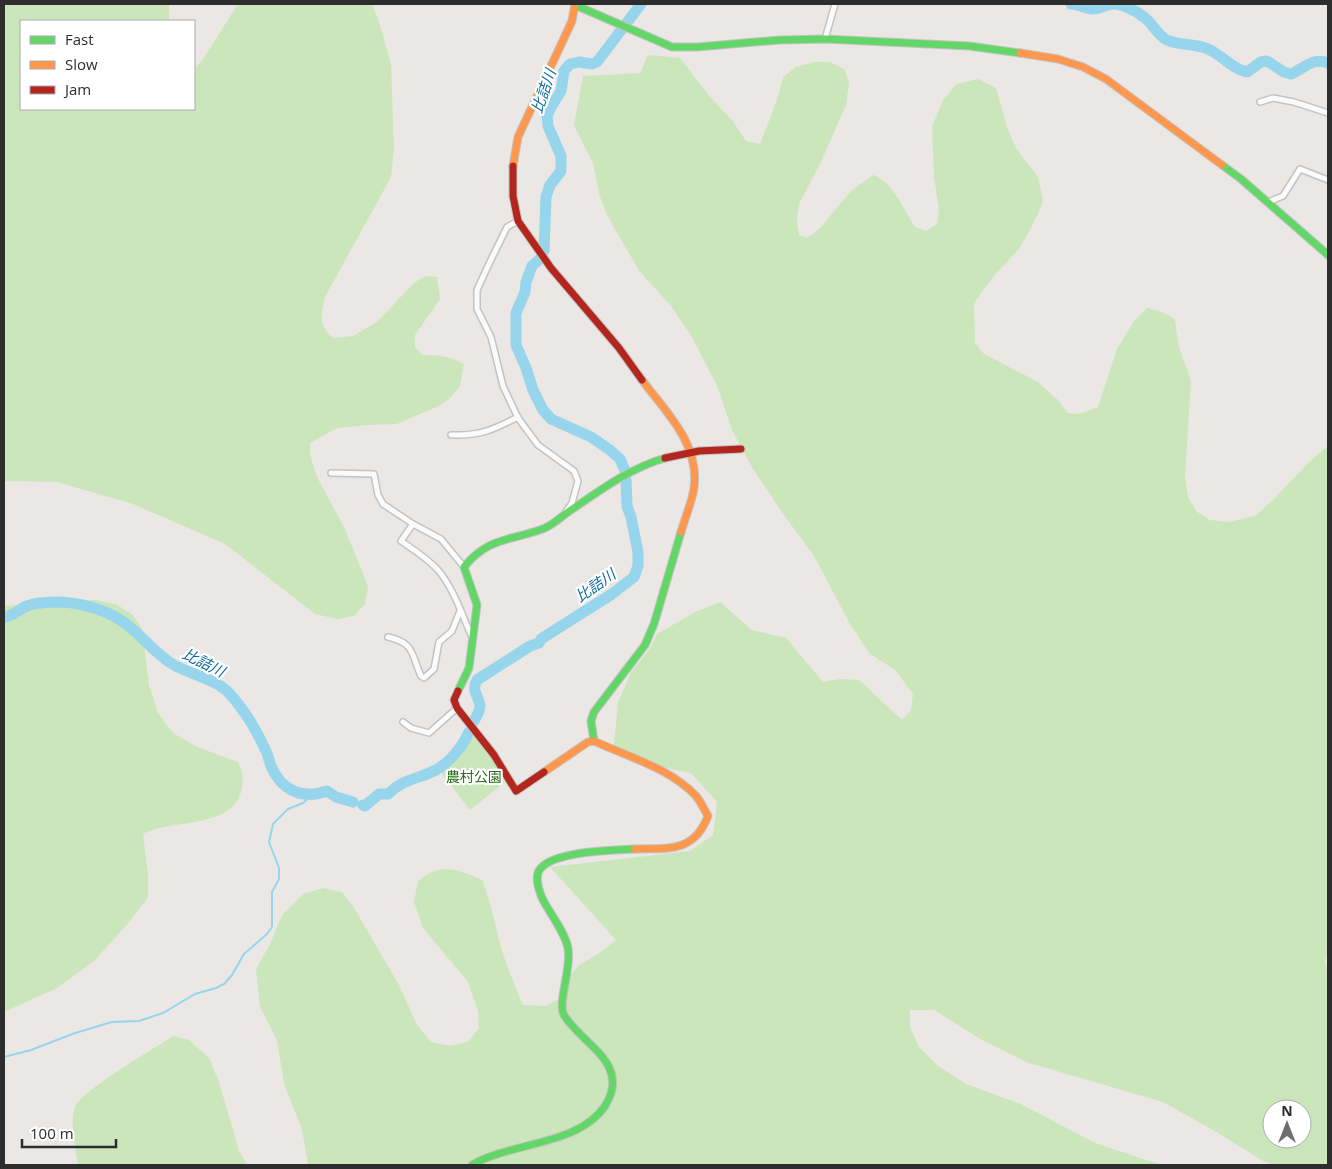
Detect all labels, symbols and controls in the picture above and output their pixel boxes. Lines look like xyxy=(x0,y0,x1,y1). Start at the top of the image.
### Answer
legend xyxy=(20,20,195,110)
text: Fast xyxy=(65,29,94,49)
text: Slow xyxy=(65,54,98,74)
water label: 比詰川 xyxy=(526,65,560,116)
text: Jam xyxy=(63,79,91,99)
water label: 比詰川 xyxy=(571,563,621,606)
water label: 比詰川 xyxy=(179,643,230,682)
park label: 農村公園 xyxy=(446,767,502,786)
north arrow xyxy=(1262,1099,1312,1149)
text: N xyxy=(1281,1101,1293,1120)
scale bar xyxy=(22,1116,116,1148)
text: 100 m xyxy=(30,1123,74,1143)

